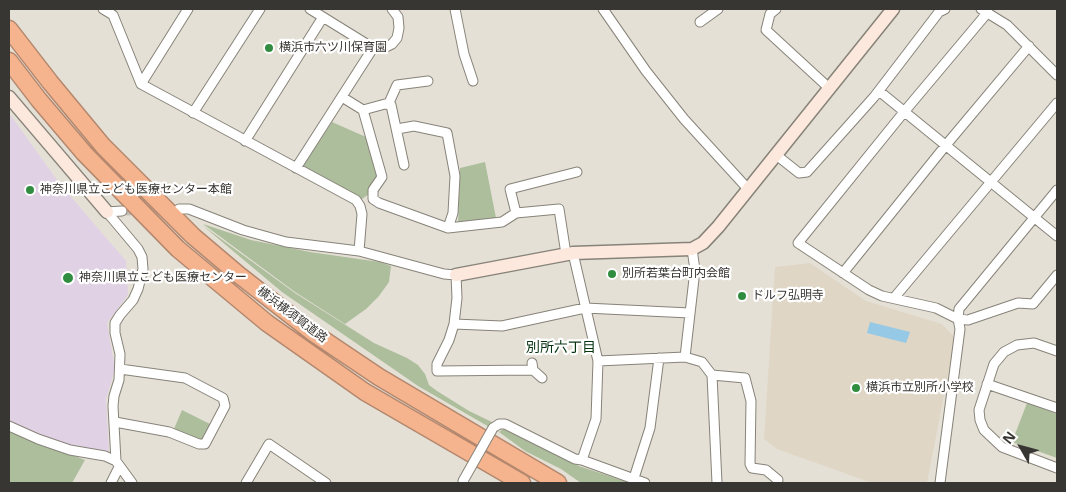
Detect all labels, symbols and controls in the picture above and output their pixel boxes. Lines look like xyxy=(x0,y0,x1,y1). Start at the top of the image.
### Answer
place label: 横浜市六ツ川保育園 xyxy=(279,41,387,55)
marker: 横浜市六ツ川保育園 xyxy=(263,42,275,54)
place label: 神奈川県立こども医療センター本館 xyxy=(40,183,232,197)
marker: 神奈川県立こども医療センター本館 xyxy=(24,184,36,196)
place label: 別所若葉台町内会館 xyxy=(622,267,730,281)
marker: 別所若葉台町内会館 xyxy=(606,268,618,280)
marker: 神奈川県立こども医療センター xyxy=(61,271,75,285)
place label: 神奈川県立こども医療センター xyxy=(79,271,247,285)
street label: 横浜横須賀道路 xyxy=(254,284,330,346)
place label: ドルフ弘明寺 xyxy=(752,289,824,303)
marker: ドルフ弘明寺 xyxy=(736,290,748,302)
district label: 別所六丁目 xyxy=(526,340,596,356)
place label: 横浜市立別所小学校 xyxy=(866,381,974,395)
marker: 横浜市立別所小学校 xyxy=(850,382,862,394)
north arrow xyxy=(996,422,1046,472)
text: N xyxy=(998,427,1020,448)

